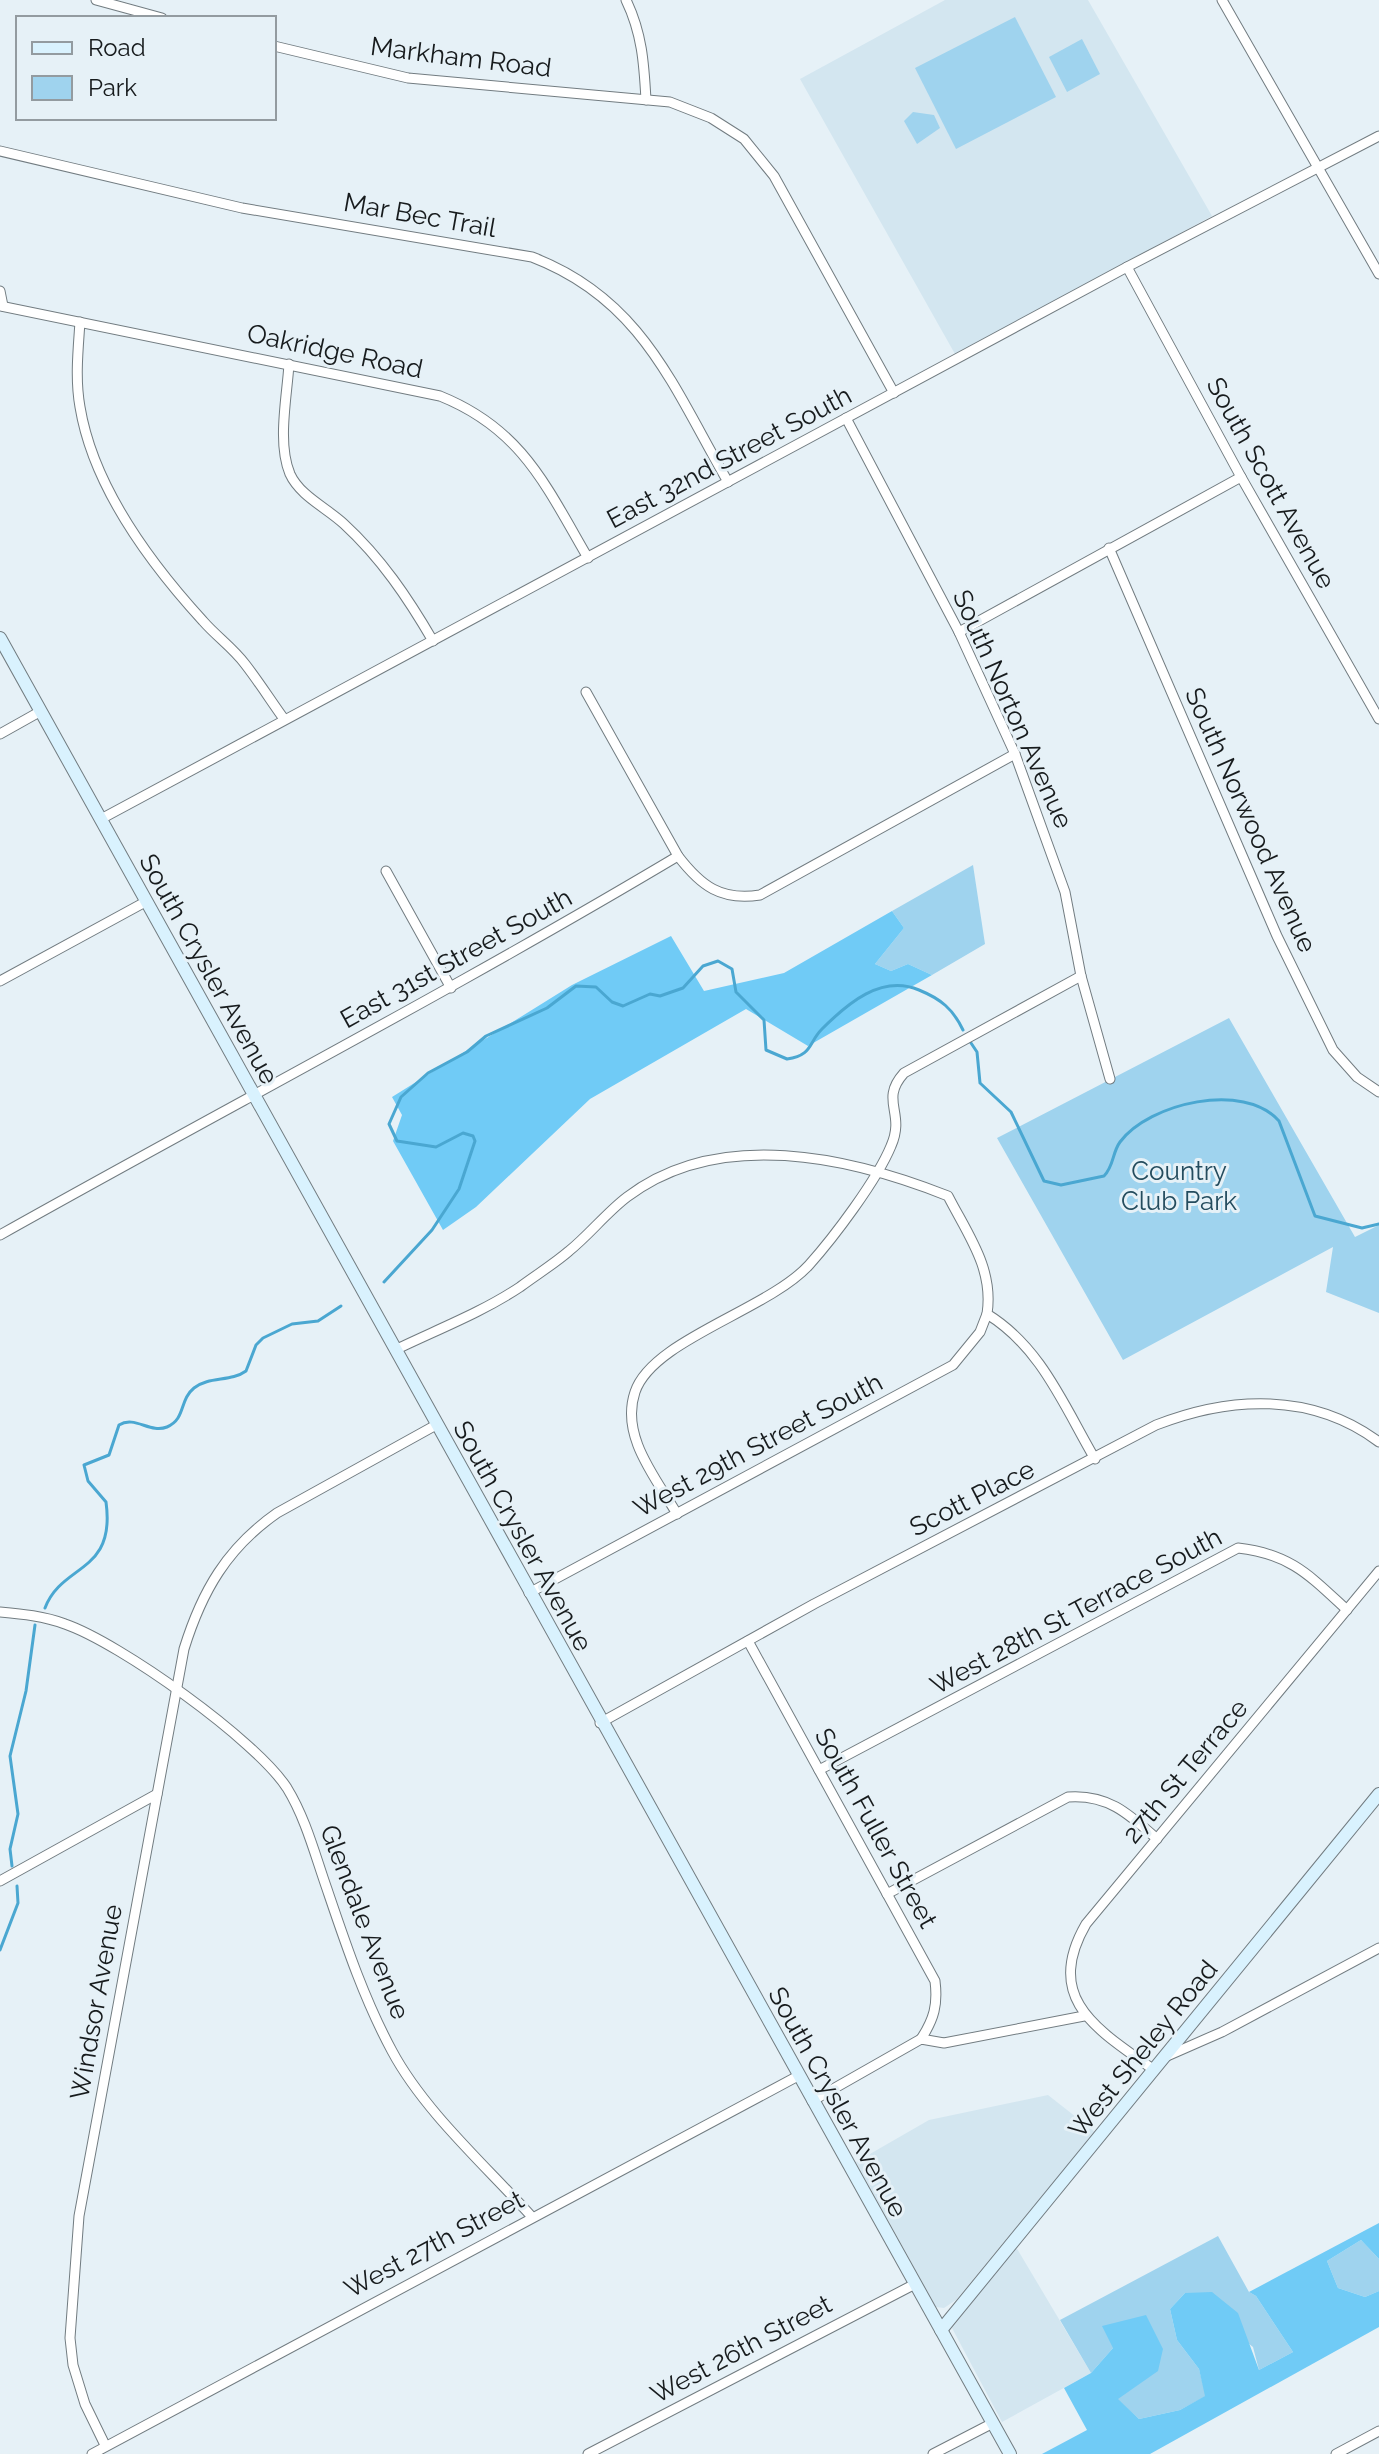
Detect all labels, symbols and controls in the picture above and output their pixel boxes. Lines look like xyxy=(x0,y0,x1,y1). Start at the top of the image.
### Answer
legend xyxy=(16,16,276,120)
street label: Markham Road xyxy=(369,31,553,83)
text: Road xyxy=(88,33,146,62)
text: Park xyxy=(88,73,137,102)
street label: Mar Bec Trail xyxy=(341,187,499,243)
street label: Oakridge Road xyxy=(244,318,426,384)
street label: South Scott Avenue xyxy=(1200,372,1342,594)
street label: East 32nd Street South xyxy=(602,380,856,534)
street label: South Norton Avenue xyxy=(947,585,1079,833)
street label: South Norwood Avenue xyxy=(1179,683,1323,957)
street label: South Crysler Avenue xyxy=(133,849,285,1089)
street label: East 31st Street South xyxy=(335,882,577,1034)
park label: Country Club Park xyxy=(1121,1156,1237,1216)
street label: West 29th Street South xyxy=(629,1367,887,1523)
street label: South Crysler Avenue xyxy=(447,1416,599,1656)
street label: Scott Place xyxy=(905,1454,1039,1542)
street label: West 28th St Terrace South xyxy=(925,1521,1227,1701)
street label: 27th St Terrace xyxy=(1116,1693,1254,1849)
street label: South Fuller Street xyxy=(809,1723,943,1933)
street label: Glendale Avenue xyxy=(314,1821,416,2023)
street label: Windsor Avenue xyxy=(64,1902,128,2102)
street label: West Sheley Road xyxy=(1062,1954,1224,2144)
street label: South Crysler Avenue xyxy=(762,1982,914,2222)
street label: West 27th Street xyxy=(339,2184,529,2304)
street label: West 26th Street xyxy=(645,2289,837,2409)

